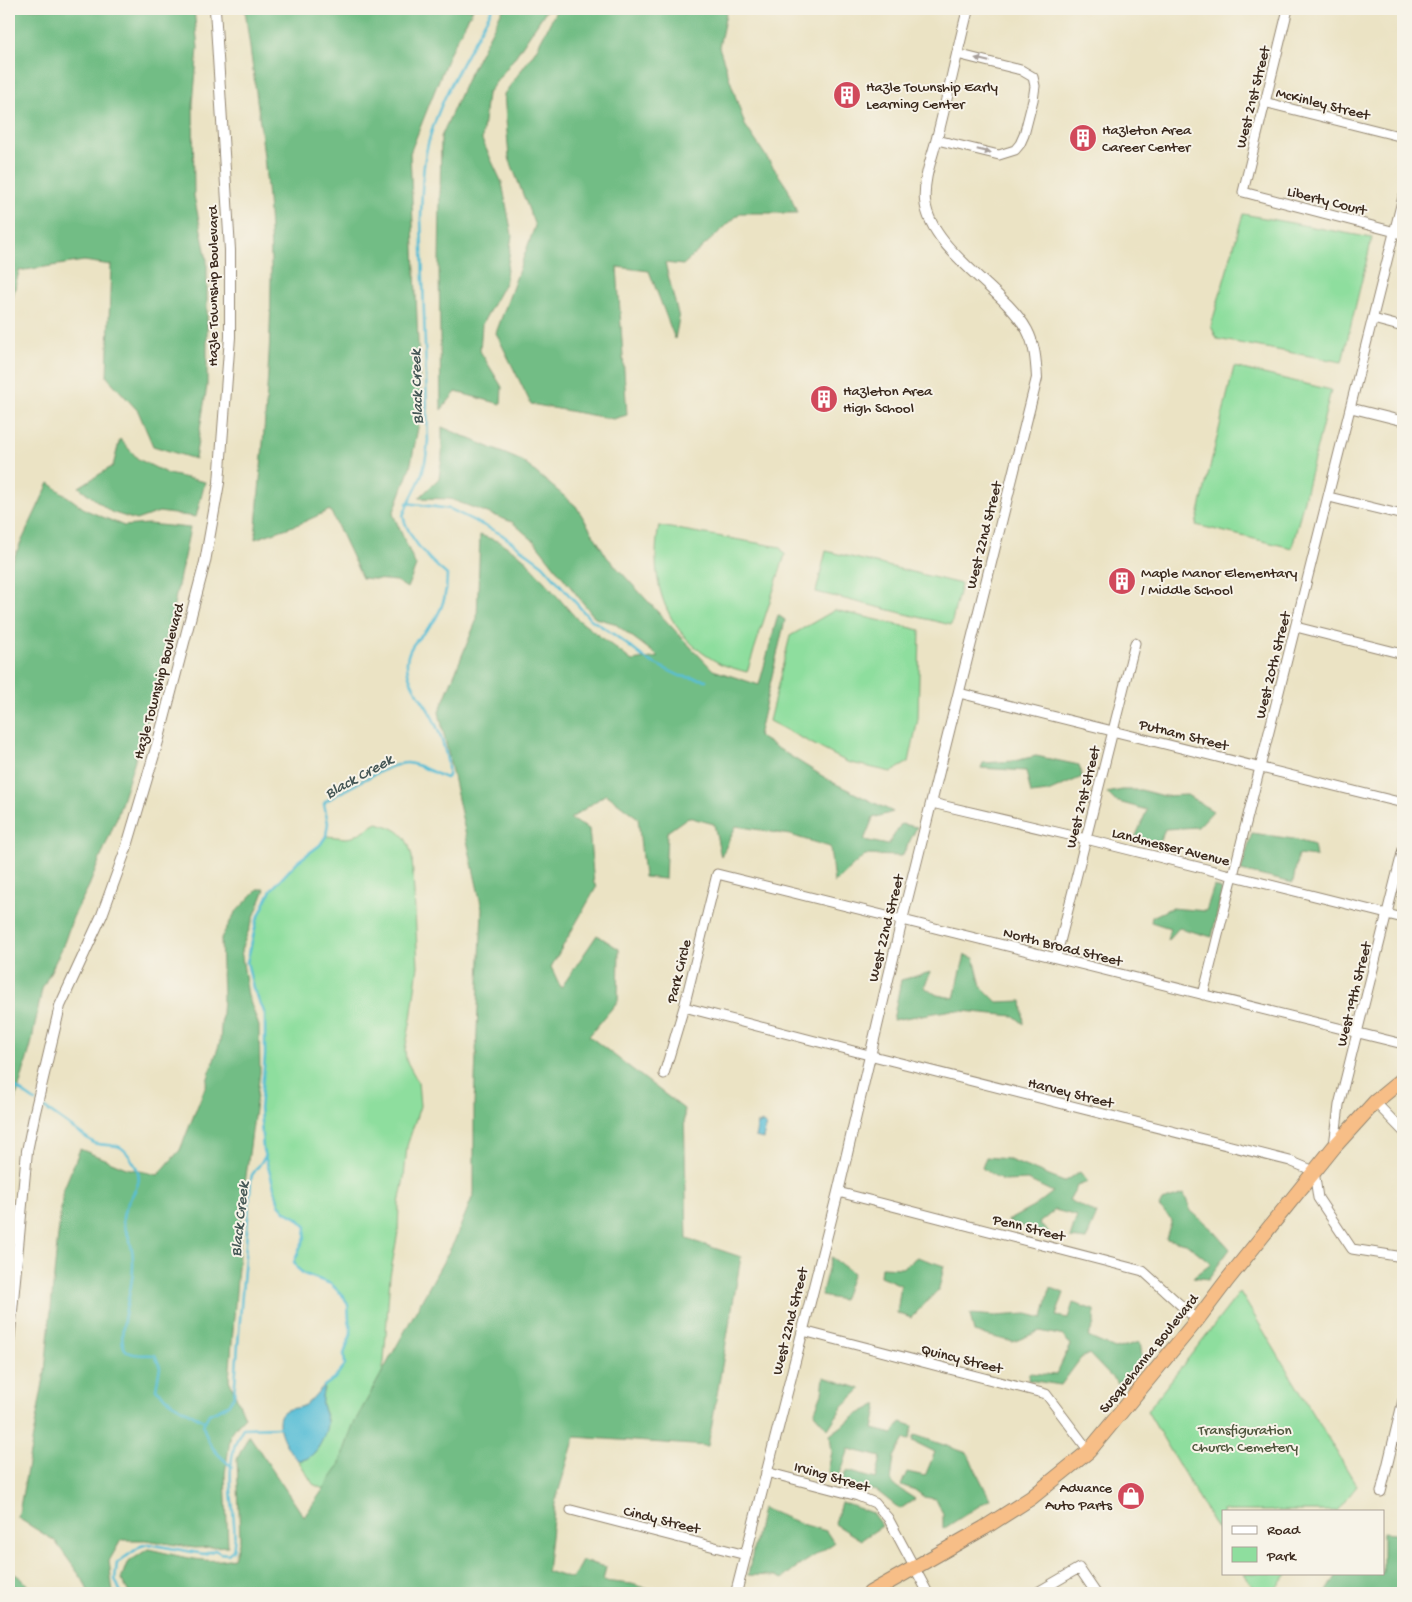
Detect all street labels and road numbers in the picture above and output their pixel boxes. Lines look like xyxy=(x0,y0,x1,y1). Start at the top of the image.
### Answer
street label: West 21st Street xyxy=(1233,43,1276,150)
street label: McKinley Street xyxy=(1274,85,1373,126)
street label: Liberty Court xyxy=(1285,183,1370,221)
street label: Hazle Township Boulevard xyxy=(205,204,223,366)
street label: West 22nd Street xyxy=(963,478,1007,591)
street label: Hazle Township Boulevard xyxy=(130,600,190,761)
street label: West 20th Street xyxy=(1252,608,1296,721)
street label: Putnam Street xyxy=(1136,716,1232,756)
street label: West 21st Street xyxy=(1063,743,1106,850)
street label: Landmesser Avenue xyxy=(1110,825,1232,871)
street label: West 22nd Street xyxy=(865,871,909,984)
street label: North Broad Street xyxy=(1001,924,1126,972)
street label: Park Circle xyxy=(663,938,697,1006)
street label: West 19th Street xyxy=(1333,939,1377,1049)
street label: Harvey Street xyxy=(1026,1075,1117,1114)
street label: Penn Street xyxy=(990,1211,1068,1247)
street label: West 22nd Street xyxy=(769,1264,813,1377)
street label: Susquehanna Boulevard xyxy=(1096,1290,1204,1418)
street label: Quincy Street xyxy=(919,1341,1006,1379)
street label: Irving Street xyxy=(791,1459,873,1498)
street label: Cindy Street xyxy=(621,1503,703,1540)

